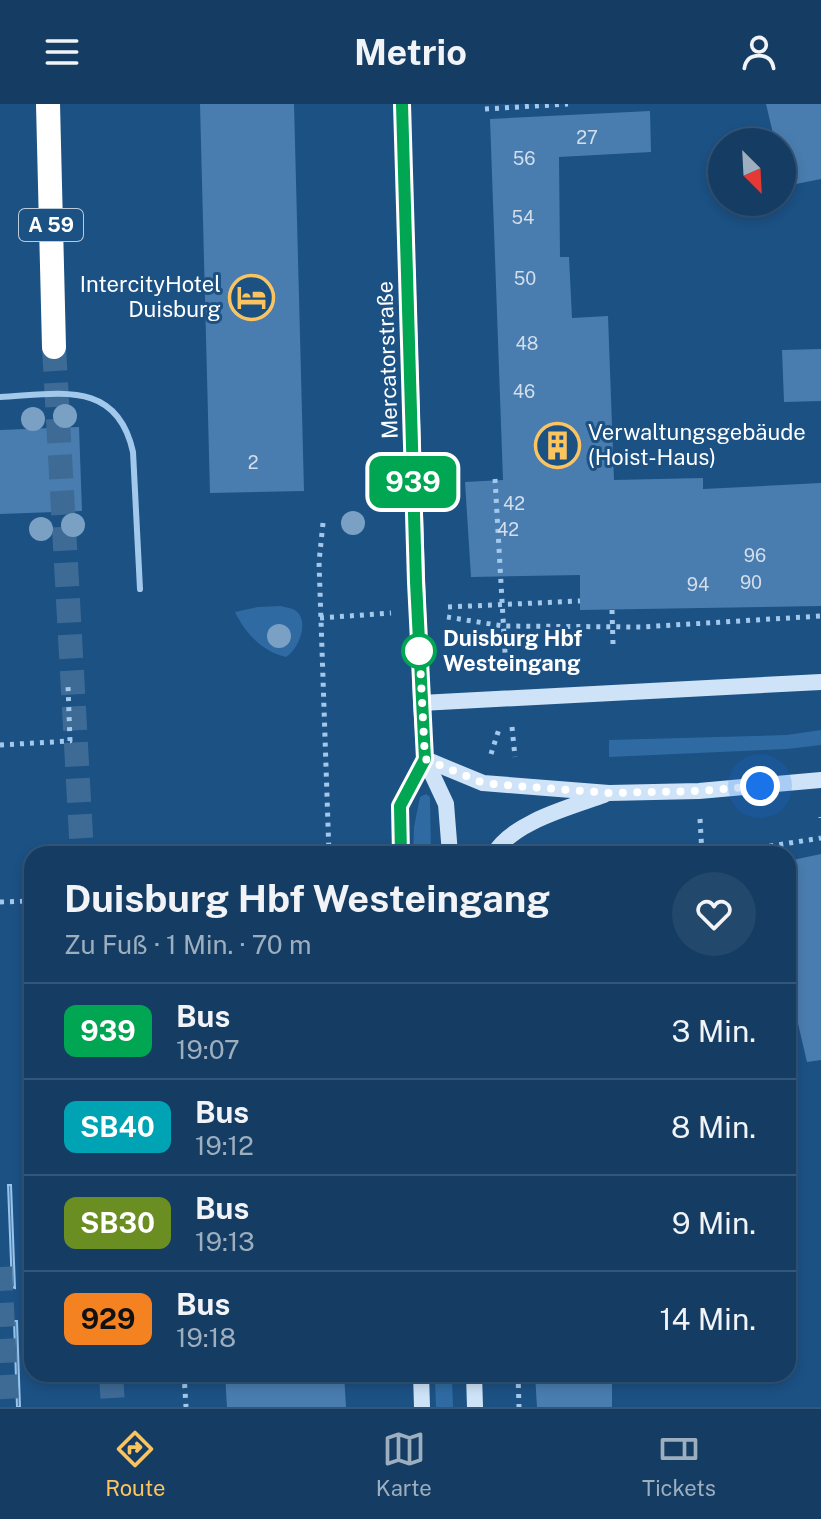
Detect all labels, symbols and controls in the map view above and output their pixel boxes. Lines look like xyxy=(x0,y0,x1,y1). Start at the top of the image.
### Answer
icon: menu xyxy=(40,30,84,74)
icon: person xyxy=(737,30,781,74)
text: Metrio xyxy=(354,31,467,73)
house number: 27 xyxy=(576,127,598,148)
north arrow xyxy=(708,128,796,216)
map controls xyxy=(708,128,796,216)
house number: 56 xyxy=(513,148,535,169)
house number: 54 xyxy=(512,207,534,228)
road number: A 59 xyxy=(19,209,83,241)
house number: 50 xyxy=(514,268,536,289)
place label: IntercityHotel Duisburg xyxy=(80,271,221,322)
hotel icon: IntercityHotel Duisburg xyxy=(228,273,276,321)
street label: Mercatorstraße xyxy=(371,280,403,440)
house number: 48 xyxy=(516,333,538,354)
house number: 46 xyxy=(513,381,535,402)
place label: Verwaltungsgebäude (Hoist-Haus) xyxy=(588,419,806,470)
building icon: Verwaltungsgebäude (Hoist-Haus) xyxy=(533,421,581,469)
house number: 2 xyxy=(248,452,258,473)
line badge: 939 xyxy=(367,456,459,508)
text: 939 xyxy=(385,465,441,498)
house number: 42 xyxy=(503,493,525,514)
house number: 42 xyxy=(497,519,519,540)
house number: 96 xyxy=(744,545,766,566)
house number: 90 xyxy=(740,572,762,593)
house number: 94 xyxy=(687,574,709,595)
place label: Duisburg Hbf Westeingang xyxy=(443,625,583,676)
marker: Duisburg Hbf Westeingang xyxy=(402,634,436,668)
your location xyxy=(740,766,780,806)
button: heart xyxy=(672,872,756,956)
text: Duisburg Hbf Westeingang xyxy=(64,876,550,921)
text: Zu Fuß · 1 Min. · 70 m xyxy=(64,929,311,960)
text: Bus xyxy=(176,998,230,1034)
text: 3 Min. xyxy=(672,1013,756,1049)
text: 939 xyxy=(80,1014,136,1047)
text: 19:07 xyxy=(176,1034,240,1065)
text: Bus xyxy=(195,1094,249,1130)
text: 8 Min. xyxy=(671,1109,756,1145)
text: SB40 xyxy=(80,1110,155,1143)
text: 19:12 xyxy=(195,1130,254,1161)
text: Bus xyxy=(195,1190,249,1226)
text: 9 Min. xyxy=(672,1205,756,1241)
text: SB30 xyxy=(80,1206,155,1239)
text: 19:13 xyxy=(195,1226,255,1257)
text: Bus xyxy=(176,1286,230,1322)
text: 14 Min. xyxy=(659,1301,756,1337)
text: 929 xyxy=(81,1302,135,1335)
text: 19:18 xyxy=(176,1322,236,1353)
tab: Route xyxy=(105,1427,166,1501)
tab: Karte xyxy=(376,1427,432,1501)
tab: Tickets xyxy=(642,1427,716,1501)

